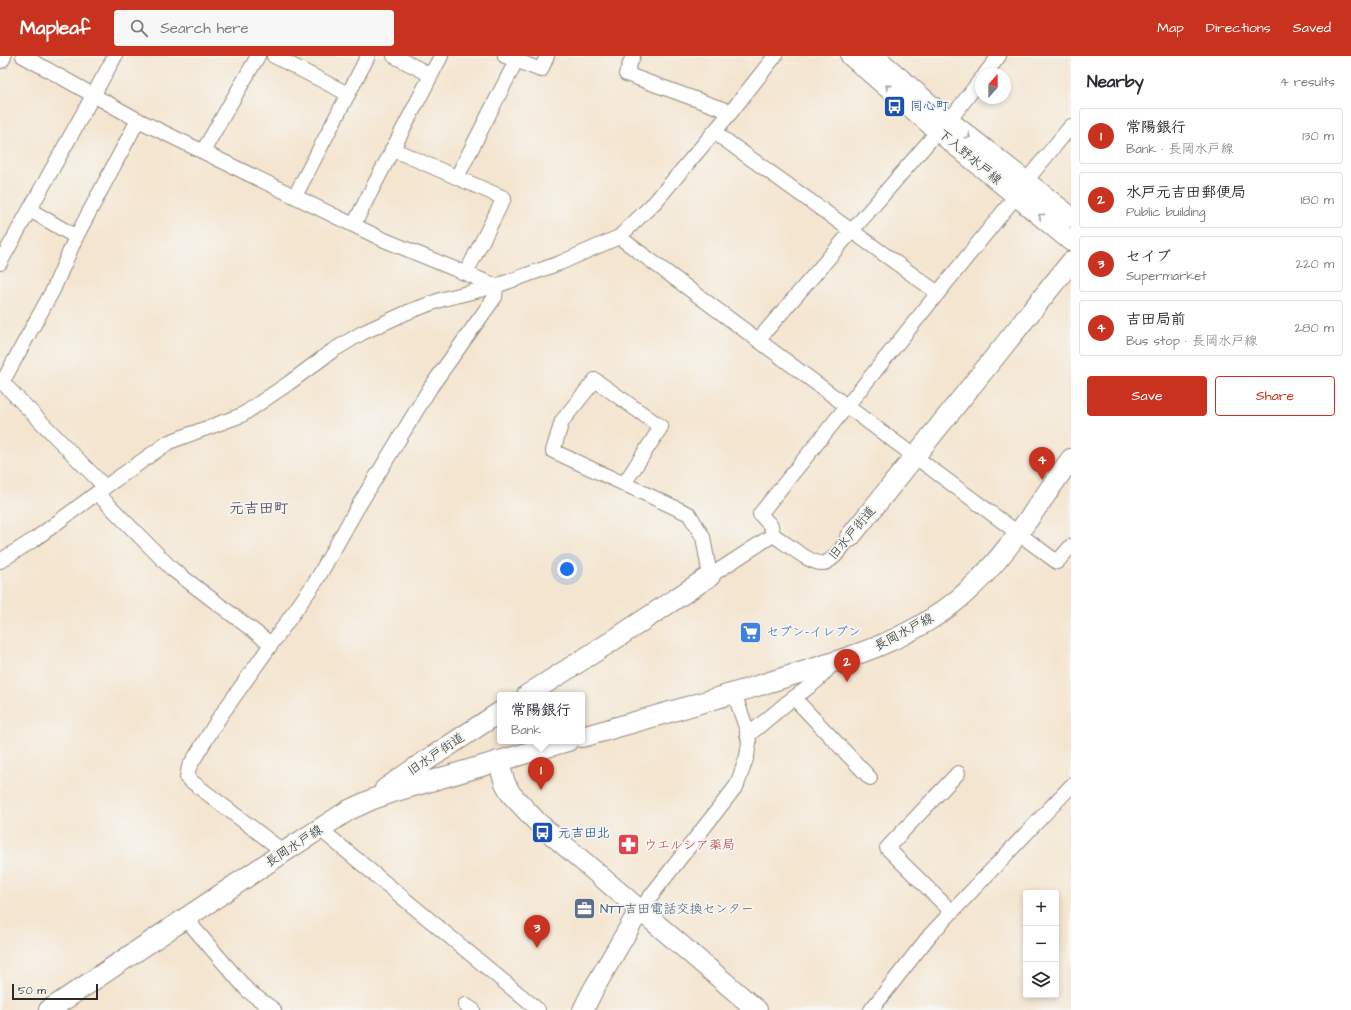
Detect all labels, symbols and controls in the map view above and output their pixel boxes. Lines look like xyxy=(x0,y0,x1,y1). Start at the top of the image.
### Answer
search box xyxy=(114,10,394,46)
text: Mapleaf xyxy=(20,15,90,42)
icon: search xyxy=(128,17,150,39)
text: Search here xyxy=(160,18,249,39)
text: Map xyxy=(1157,18,1184,38)
text: Directions xyxy=(1206,18,1271,38)
text: Saved xyxy=(1293,18,1331,38)
north arrow xyxy=(975,68,1011,104)
text: Nearby xyxy=(1087,70,1144,94)
text: 4 results xyxy=(1280,73,1335,91)
one-way arrow xyxy=(885,85,892,92)
bus stop icon: 同心町 xyxy=(882,93,908,119)
place label: 同心町 xyxy=(910,97,949,115)
text: 常陽銀行 xyxy=(1126,117,1186,138)
street label: 下入野水戸線 xyxy=(934,125,1006,190)
text: 1 xyxy=(1100,127,1102,145)
text: 130 m xyxy=(1302,127,1334,145)
one-way arrow xyxy=(963,131,970,138)
text: Bank · 長岡水戸線 xyxy=(1126,140,1234,158)
text: 水戸元吉田郵便局 xyxy=(1126,182,1246,203)
text: 2 xyxy=(1097,191,1105,209)
text: 180 m xyxy=(1300,191,1334,209)
text: Public building xyxy=(1126,203,1205,221)
one-way arrow xyxy=(1038,214,1045,221)
text: セイブ xyxy=(1126,246,1171,267)
text: 3 xyxy=(1098,255,1104,273)
text: 220 m xyxy=(1296,255,1334,273)
text: Supermarket xyxy=(1126,267,1207,285)
text: 吉田局前 xyxy=(1126,309,1186,330)
text: 4 xyxy=(1097,319,1105,337)
text: 280 m xyxy=(1295,319,1334,337)
text: Bus stop · 長岡水戸線 xyxy=(1126,332,1257,350)
button: Save xyxy=(1087,376,1207,416)
button: Share xyxy=(1215,376,1335,416)
pin: 4 xyxy=(1029,447,1055,480)
district label: 元吉田町 xyxy=(229,498,289,519)
street label: 旧水戸街道 xyxy=(824,502,880,564)
your location xyxy=(557,559,577,579)
street label: 長岡水戸線 xyxy=(871,608,938,655)
supermarket icon: セブン-イレブン xyxy=(737,619,763,645)
place label: セブン-イレブン xyxy=(766,623,861,641)
pin: 2 xyxy=(834,649,860,682)
popup xyxy=(497,692,585,744)
text: 常陽銀行 xyxy=(511,700,571,721)
text: Bank xyxy=(511,721,541,739)
street label: 旧水戸街道 xyxy=(404,728,468,780)
pin: 1 xyxy=(528,757,554,790)
street label: 長岡水戸線 xyxy=(262,820,327,871)
bus stop icon: 元吉田北 xyxy=(529,820,555,846)
place label: 元吉田北 xyxy=(558,824,610,842)
pharmacy icon: ウエルシア薬局 xyxy=(615,832,641,858)
place label: ウエルシア薬局 xyxy=(644,836,735,854)
map controls xyxy=(1023,890,1059,998)
button: + xyxy=(1023,890,1059,926)
office icon: NTT吉田電話交換センター xyxy=(572,896,598,922)
place label: NTT吉田電話交換センター xyxy=(600,900,754,918)
pin: 3 xyxy=(524,915,550,948)
button: − xyxy=(1023,926,1059,962)
button: layers xyxy=(1023,962,1059,998)
scale bar xyxy=(12,982,98,1001)
text: 50 m xyxy=(18,983,46,998)

